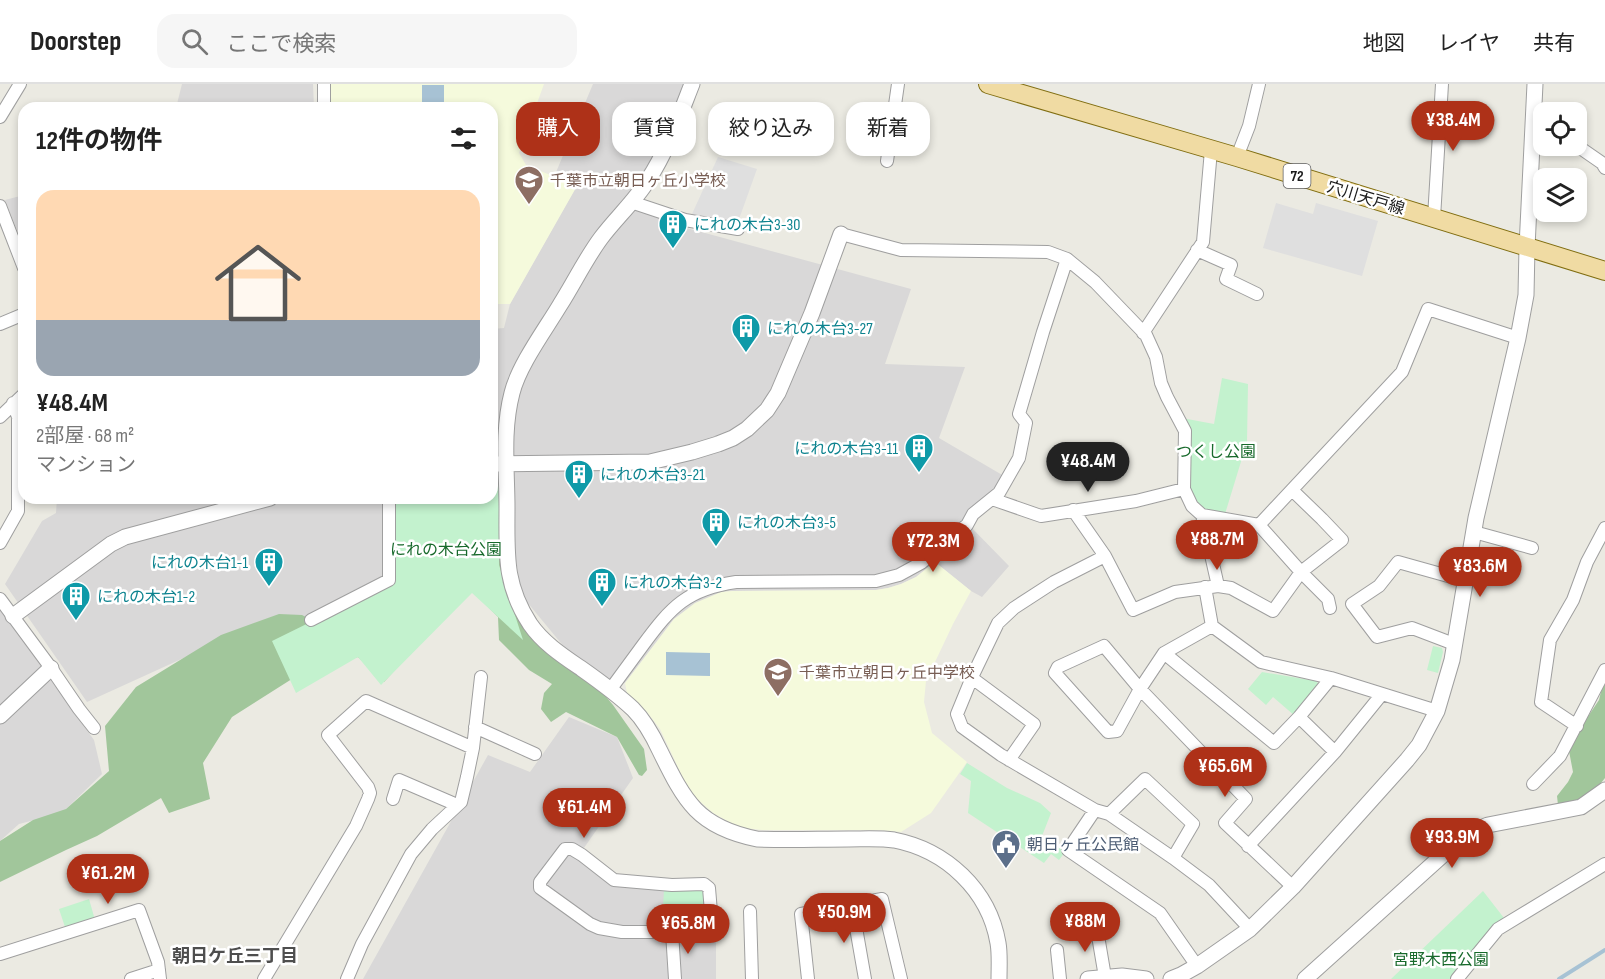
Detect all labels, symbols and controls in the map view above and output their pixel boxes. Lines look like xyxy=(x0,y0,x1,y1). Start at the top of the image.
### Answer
search box xyxy=(157,14,577,68)
text: Doorstep xyxy=(30,25,121,58)
icon: search xyxy=(178,25,211,58)
text: ここで検索 xyxy=(226,31,336,58)
text: 地図 xyxy=(1363,31,1405,56)
text: レイヤ xyxy=(1438,31,1500,56)
text: 共有 xyxy=(1533,31,1575,56)
pin: ¥38.4M xyxy=(1404,101,1502,152)
chip: 購入 xyxy=(516,102,600,156)
chip: 賃貸 xyxy=(612,102,696,156)
chip: 絞り込み xyxy=(708,102,834,156)
chip: 新着 xyxy=(846,102,930,156)
map controls xyxy=(1533,102,1587,222)
button: locate xyxy=(1533,102,1587,156)
text: ¥38.4M xyxy=(1425,108,1481,132)
icon: filters xyxy=(447,122,480,155)
text: 12件の物件 xyxy=(36,126,162,157)
school or university icon: 千葉市立朝日ヶ丘小学校 xyxy=(513,164,545,206)
road number: 72 xyxy=(1284,164,1310,188)
button: layers xyxy=(1533,168,1587,222)
place label: 千葉市立朝日ヶ丘小学校 xyxy=(550,172,726,191)
street label: 穴川天戸線 xyxy=(1325,178,1407,219)
building icon: にれの木台3-30 xyxy=(657,208,689,250)
place label: にれの木台3-30 xyxy=(694,216,800,235)
icon: home xyxy=(204,229,312,337)
building icon: にれの木台3-27 xyxy=(730,312,762,354)
place label: にれの木台3-27 xyxy=(767,320,873,339)
text: ¥48.4M xyxy=(36,388,108,419)
text: 2部屋 · 68 m² xyxy=(36,424,134,448)
building icon: にれの木台3-11 xyxy=(903,432,935,474)
place label: にれの木台3-11 xyxy=(794,440,898,459)
pin: ¥48.4M xyxy=(1039,442,1137,493)
park label: つくし公園 xyxy=(1176,443,1256,462)
text: ¥48.4M xyxy=(1060,449,1116,473)
text: マンション xyxy=(36,453,136,477)
building icon: にれの木台3-21 xyxy=(563,458,595,500)
place label: にれの木台3-21 xyxy=(600,466,705,485)
building icon: にれの木台3-5 xyxy=(700,506,732,548)
place label: にれの木台3-5 xyxy=(737,514,836,533)
pin: ¥88.7M xyxy=(1168,520,1266,571)
pin: ¥72.3M xyxy=(884,522,982,573)
text: ¥88.7M xyxy=(1190,527,1244,551)
text: ¥72.3M xyxy=(906,529,960,553)
park label: にれの木台公園 xyxy=(390,541,502,560)
building icon: にれの木台1-1 xyxy=(253,546,285,588)
pin: ¥83.6M xyxy=(1431,547,1529,598)
place label: にれの木台1-1 xyxy=(151,554,248,573)
text: ¥83.6M xyxy=(1453,554,1507,578)
building icon: にれの木台3-2 xyxy=(586,566,618,608)
place label: にれの木台3-2 xyxy=(623,574,722,593)
building icon: にれの木台1-2 xyxy=(60,580,92,622)
place label: にれの木台1-2 xyxy=(97,588,195,607)
school or university icon: 千葉市立朝日ヶ丘中学校 xyxy=(762,656,794,698)
place label: 千葉市立朝日ヶ丘中学校 xyxy=(799,664,975,683)
pin: ¥65.6M xyxy=(1176,747,1274,798)
text: ¥65.6M xyxy=(1198,754,1252,778)
pin: ¥61.4M xyxy=(535,788,633,839)
text: ¥61.4M xyxy=(557,795,611,819)
pin: ¥93.9M xyxy=(1403,818,1501,869)
text: ¥93.9M xyxy=(1424,825,1480,849)
public building icon: 朝日ヶ丘公民館 xyxy=(990,828,1022,870)
place label: 朝日ヶ丘公民館 xyxy=(1027,836,1139,855)
pin: ¥61.2M xyxy=(59,854,157,905)
text: ¥61.2M xyxy=(81,861,135,885)
pin: ¥50.9M xyxy=(795,893,893,944)
text: ¥50.9M xyxy=(817,900,871,924)
pin: ¥88M xyxy=(1049,902,1121,953)
pin: ¥65.8M xyxy=(639,904,737,955)
text: ¥88M xyxy=(1064,909,1106,933)
text: ¥65.8M xyxy=(660,911,716,935)
district label: 朝日ケ丘三丁目 xyxy=(172,946,298,967)
park label: 宮野木西公園 xyxy=(1393,951,1489,970)

